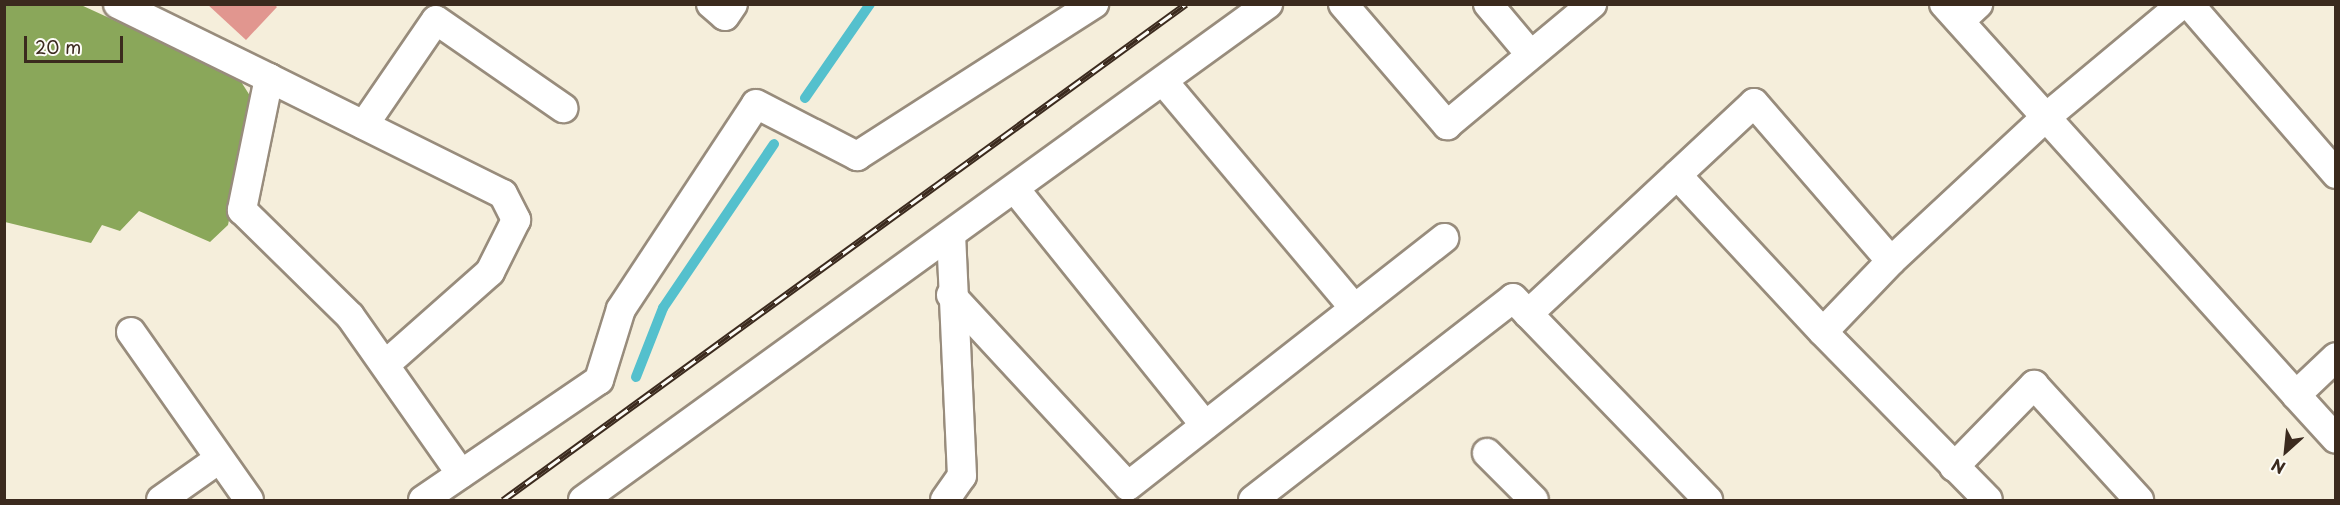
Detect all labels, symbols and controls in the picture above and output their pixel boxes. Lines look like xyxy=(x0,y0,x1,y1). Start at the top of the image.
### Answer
scale bar xyxy=(27,24,126,62)
text: 20 m xyxy=(35,33,81,60)
north arrow xyxy=(2256,421,2316,481)
text: N xyxy=(2267,453,2289,481)

